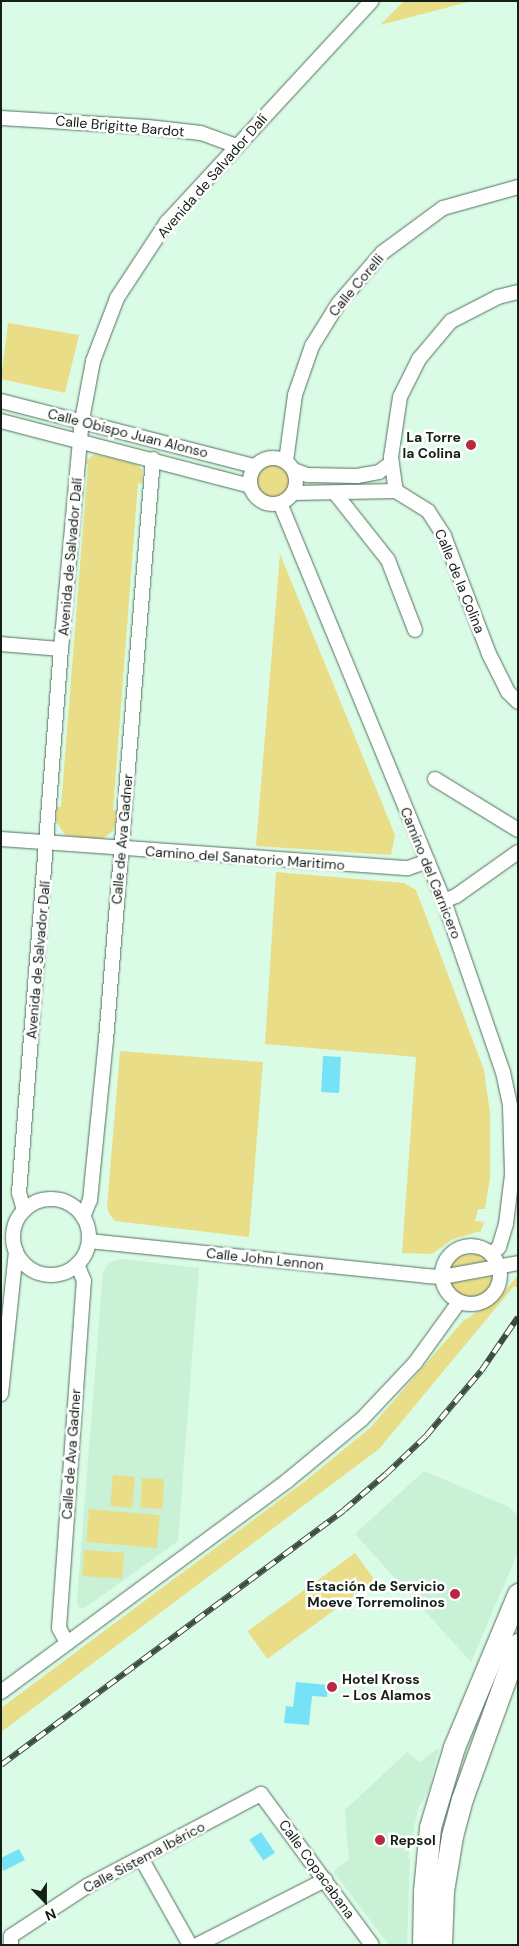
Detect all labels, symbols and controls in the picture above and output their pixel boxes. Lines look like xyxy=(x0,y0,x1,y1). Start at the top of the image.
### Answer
street label: Avenida de Salvador Dalí xyxy=(154,111,270,241)
street label: Calle Brigitte Bardot xyxy=(55,112,185,140)
street label: Calle Corelli xyxy=(325,250,387,320)
street label: Calle Obispo Juan Alonso xyxy=(46,405,210,461)
place label: La Torre la Colina xyxy=(402,429,461,462)
marker: La Torre la Colina xyxy=(465,439,477,451)
street label: Avenida de Salvador Dalí xyxy=(55,477,85,637)
street label: Calle de la Colina xyxy=(431,526,489,636)
street label: Calle de Ava Gadner xyxy=(108,773,136,905)
street label: Camino del Carnicero xyxy=(397,805,465,941)
street label: Camino del Sanatorio Maritimo xyxy=(145,843,345,873)
street label: Avenida de Salvador Dalí xyxy=(23,880,53,1040)
street label: Calle John Lennon xyxy=(205,1244,325,1274)
street label: Calle de Ava Gadner xyxy=(58,1388,84,1520)
place label: Estación de Servicio Moeve Torremolinos xyxy=(306,1578,445,1610)
marker: Estación de Servicio Moeve Torremolinos xyxy=(449,1588,461,1600)
place label: Hotel Kross - Los Alamos xyxy=(342,1671,431,1704)
marker: Hotel Kross - Los Alamos xyxy=(326,1681,338,1693)
street label: Calle Copacabana xyxy=(276,1816,358,1922)
street label: Calle Sistema Ibérico xyxy=(80,1818,208,1896)
place label: Repsol xyxy=(390,1832,436,1848)
marker: Repsol xyxy=(374,1834,386,1846)
north arrow xyxy=(20,1876,70,1926)
text: N xyxy=(43,1905,59,1925)

